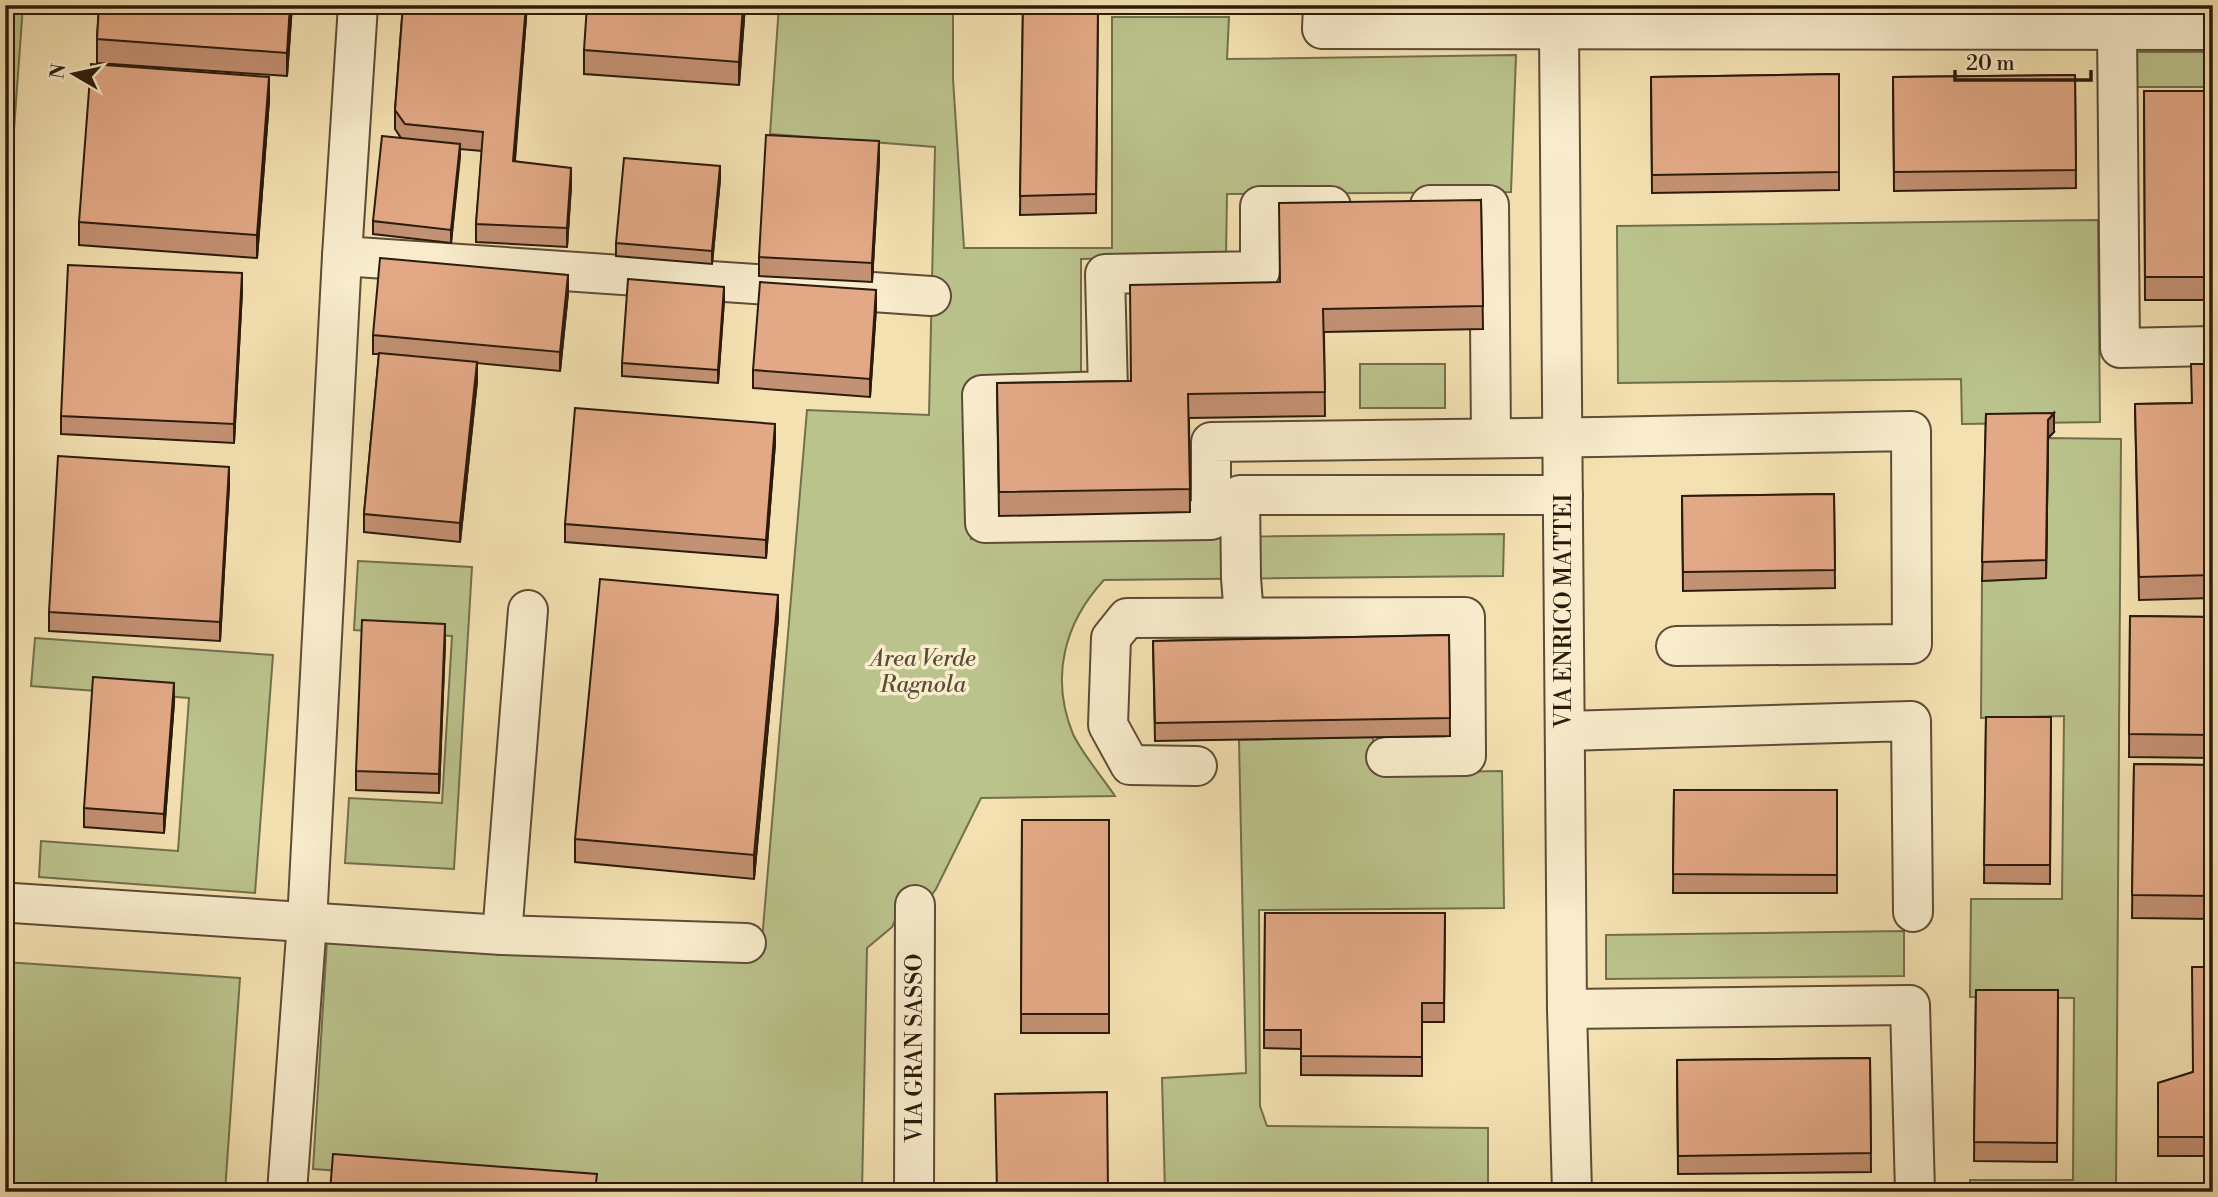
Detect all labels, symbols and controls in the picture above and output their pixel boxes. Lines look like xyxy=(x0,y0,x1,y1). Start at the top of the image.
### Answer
north arrow xyxy=(38,38,108,108)
scale bar xyxy=(1955,38,2092,82)
text: 20 m xyxy=(1966,51,2015,77)
text: N xyxy=(45,62,71,81)
street label: VIA ENRICO MATTEI xyxy=(1550,494,1578,729)
park label: Area Verde Ragnola xyxy=(867,645,976,699)
street label: VIA GRAN SASSO xyxy=(901,954,929,1143)

